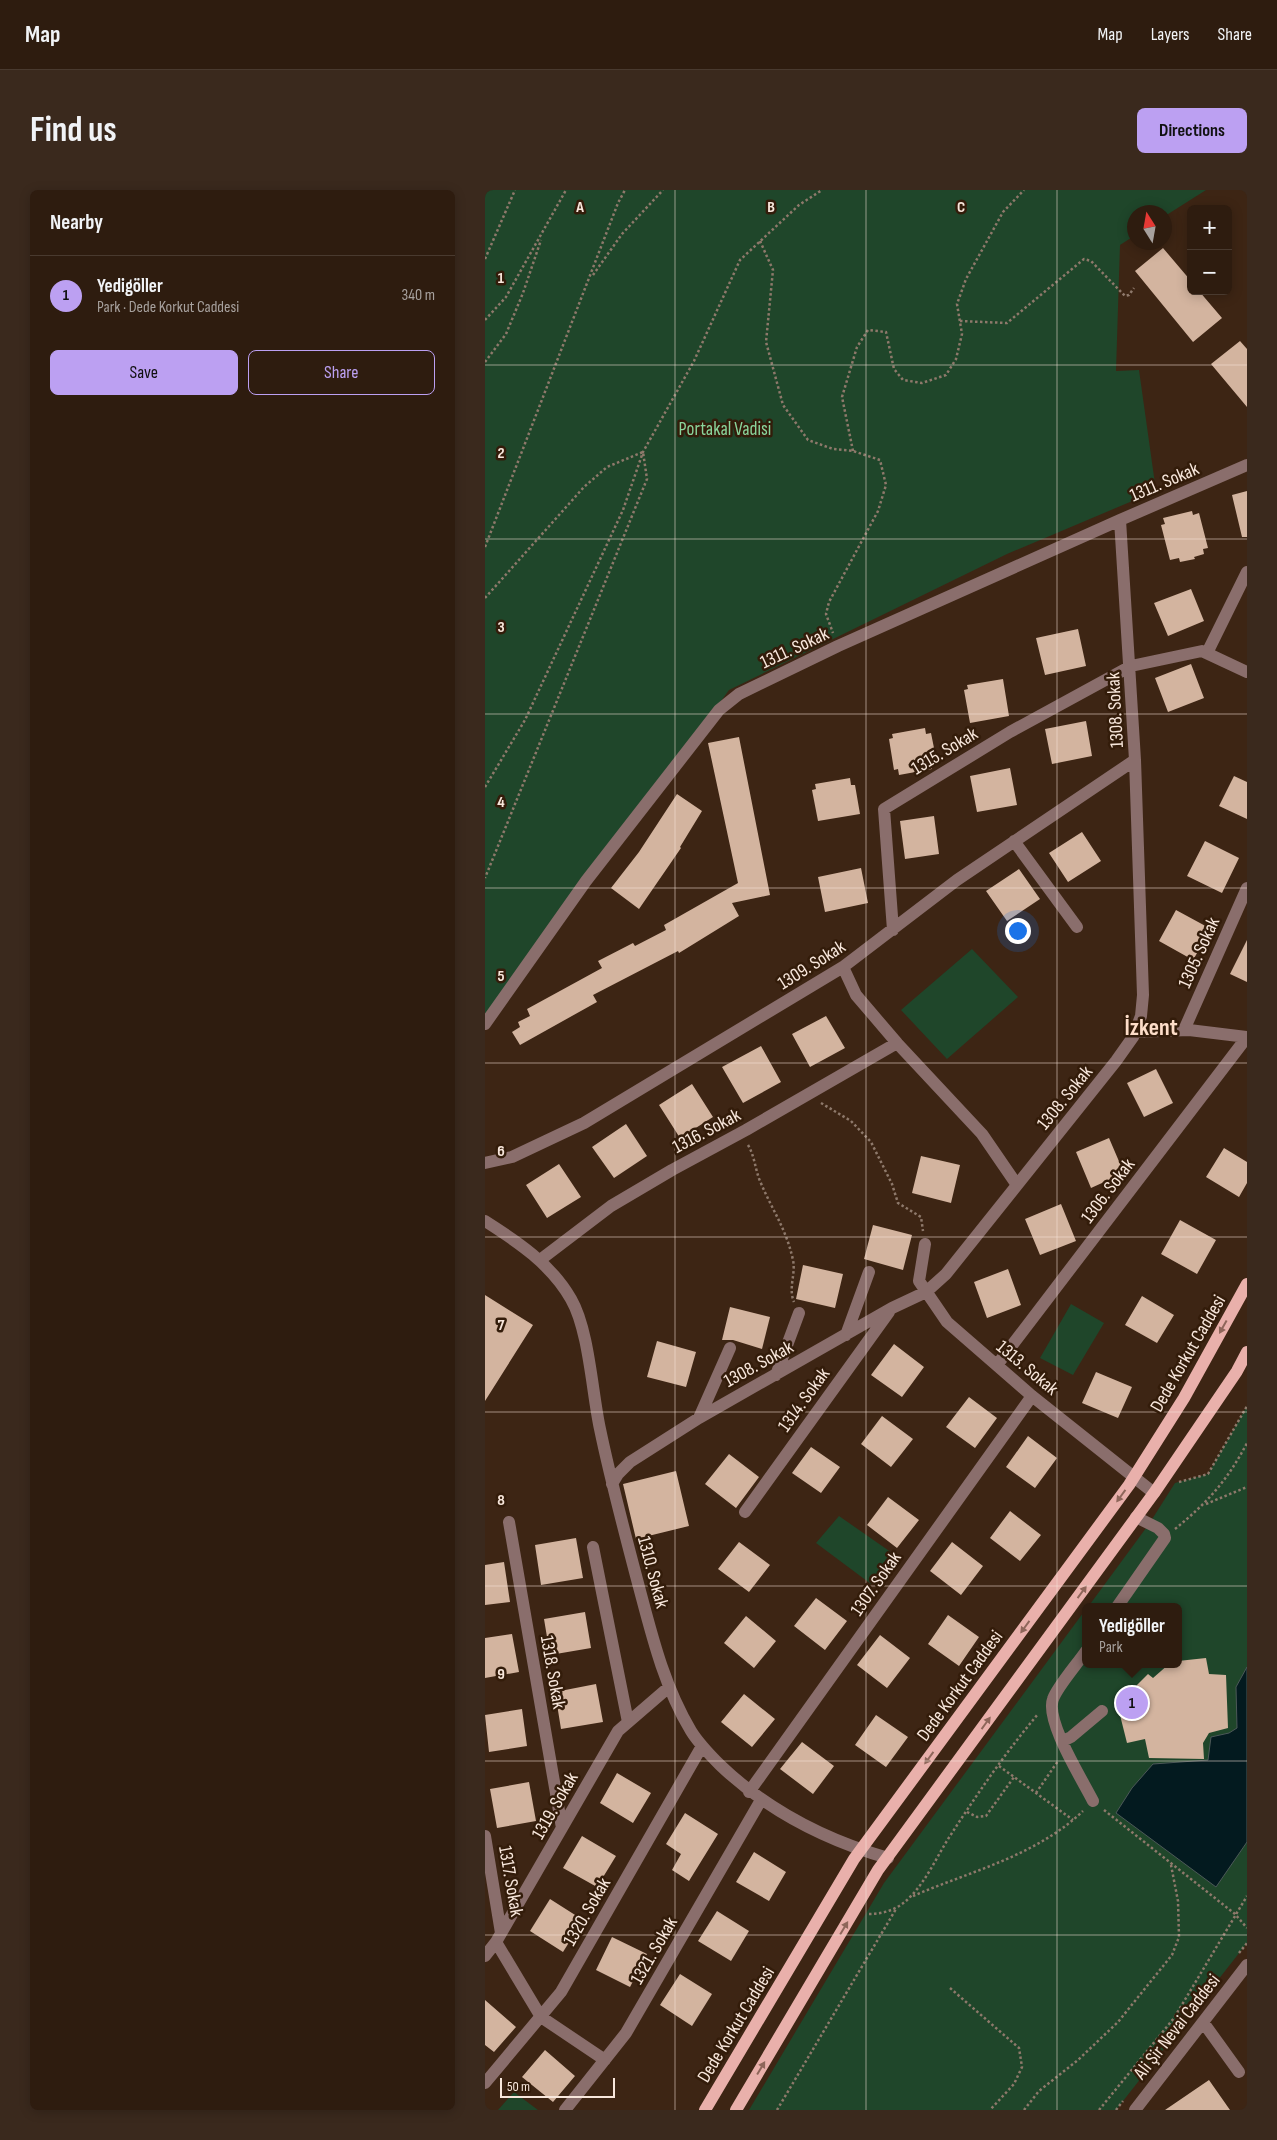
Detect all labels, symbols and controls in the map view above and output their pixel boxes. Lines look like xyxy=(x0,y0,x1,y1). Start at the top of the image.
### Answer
text: Map xyxy=(25,20,60,49)
text: Map xyxy=(1098,24,1123,45)
text: Layers xyxy=(1151,24,1190,45)
text: Share xyxy=(1218,24,1252,45)
button: Directions xyxy=(1137,108,1247,153)
text: Find us xyxy=(30,109,117,152)
text: A xyxy=(575,198,584,217)
text: B xyxy=(767,198,775,217)
text: C xyxy=(957,198,965,217)
north arrow xyxy=(1127,205,1172,250)
map controls xyxy=(1187,205,1232,295)
button: + xyxy=(1187,205,1232,250)
text: Nearby xyxy=(50,210,103,235)
button: − xyxy=(1187,250,1232,295)
text: 1 xyxy=(498,269,505,288)
text: Yedigöller xyxy=(97,275,163,298)
text: 1 xyxy=(63,286,69,305)
text: 340 m xyxy=(402,286,435,305)
text: Park · Dede Korkut Caddesi xyxy=(97,298,239,317)
button: Save xyxy=(50,350,238,395)
button: Share xyxy=(248,350,435,395)
park label: Portakal Vadisi xyxy=(679,418,771,441)
text: 2 xyxy=(497,444,505,463)
street label: 1311. Sokak xyxy=(1127,457,1203,507)
text: 3 xyxy=(497,618,505,637)
street label: 1311. Sokak xyxy=(757,622,833,674)
street label: 1308. Sokak xyxy=(1102,671,1129,748)
street label: 1315. Sokak xyxy=(907,722,983,780)
text: 4 xyxy=(497,793,505,812)
street label: 1305. Sokak xyxy=(1174,913,1225,992)
your location xyxy=(1005,918,1031,944)
street label: 1309. Sokak xyxy=(774,935,851,995)
text: 5 xyxy=(497,967,505,986)
district label: İzkent xyxy=(1124,1013,1178,1042)
street label: 1308. Sokak xyxy=(1032,1061,1098,1135)
street label: 1316. Sokak xyxy=(669,1104,745,1159)
text: 6 xyxy=(497,1142,505,1161)
street label: 1306. Sokak xyxy=(1076,1153,1141,1228)
street label: Dede Korkut Caddesi xyxy=(1146,1291,1231,1416)
text: 7 xyxy=(498,1316,505,1335)
one-way arrow xyxy=(1219,1320,1228,1334)
street label: 1308. Sokak xyxy=(720,1336,798,1393)
street label: 1313. Sokak xyxy=(991,1336,1063,1401)
street label: 1314. Sokak xyxy=(773,1363,836,1436)
one-way arrow xyxy=(1116,1489,1127,1502)
text: 8 xyxy=(497,1491,505,1510)
street label: 1310. Sokak xyxy=(632,1534,673,1612)
street label: 1307. Sokak xyxy=(846,1547,907,1621)
one-way arrow xyxy=(1077,1585,1087,1599)
popup xyxy=(1082,1603,1182,1668)
text: Yedigöller xyxy=(1099,1615,1165,1638)
one-way arrow xyxy=(1020,1620,1030,1634)
street label: Dede Korkut Caddesi xyxy=(912,1626,1008,1746)
street label: 1318. Sokak xyxy=(535,1634,570,1711)
text: Park xyxy=(1099,1638,1123,1657)
text: 9 xyxy=(497,1665,505,1684)
pin: 1 xyxy=(1116,1684,1148,1722)
one-way arrow xyxy=(981,1717,991,1730)
one-way arrow xyxy=(924,1751,934,1765)
street label: 1319. Sokak xyxy=(527,1767,584,1843)
street label: 1317. Sokak xyxy=(493,1844,528,1919)
street label: 1320. Sokak xyxy=(559,1873,616,1950)
street label: 1321. Sokak xyxy=(626,1912,683,1989)
one-way arrow xyxy=(839,1922,848,1935)
street label: Dede Korkut Caddesi xyxy=(693,1963,780,2087)
street label: Ali Şir Nevai Caddesi xyxy=(1128,1970,1225,2085)
one-way arrow xyxy=(756,2062,765,2075)
scale bar xyxy=(500,2075,615,2098)
text: 50 m xyxy=(507,2078,530,2095)

